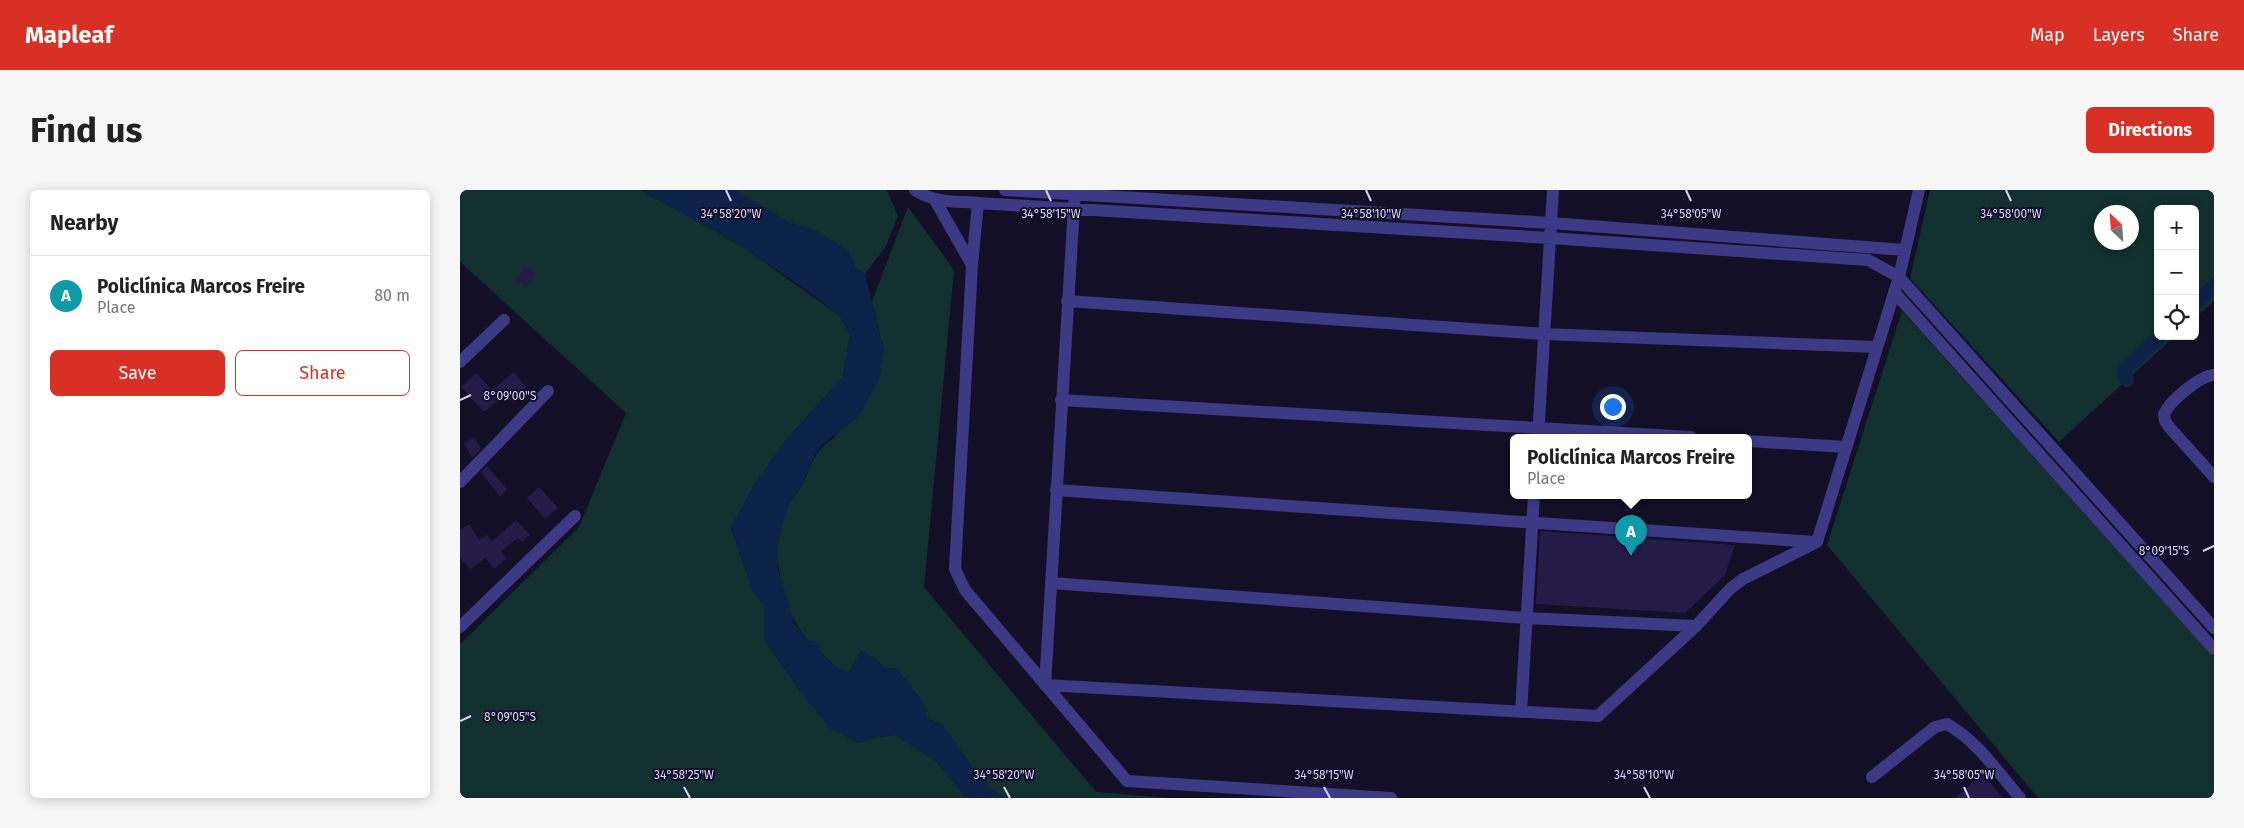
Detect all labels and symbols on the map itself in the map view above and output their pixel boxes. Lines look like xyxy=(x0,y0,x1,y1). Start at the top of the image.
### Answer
north arrow xyxy=(2094,205,2139,250)
text: 34°58'20"W xyxy=(701,207,762,221)
text: 34°58'15"W xyxy=(1021,207,1081,221)
text: 34°58'10"W xyxy=(1341,207,1401,221)
text: 34°58'05"W xyxy=(1661,207,1721,221)
text: 34°58'00"W xyxy=(1980,207,2042,221)
text: 8°09'00"S xyxy=(484,389,537,403)
your location xyxy=(1600,394,1626,420)
pin: A xyxy=(1615,515,1647,556)
text: 8°09'15"S xyxy=(2139,544,2190,558)
text: 8°09'05"S xyxy=(484,710,536,724)
text: 34°58'25"W xyxy=(654,768,714,782)
text: 34°58'20"W xyxy=(974,768,1035,782)
text: 34°58'15"W xyxy=(1294,768,1354,782)
text: 34°58'10"W xyxy=(1614,768,1674,782)
text: 34°58'05"W xyxy=(1934,768,1994,782)

